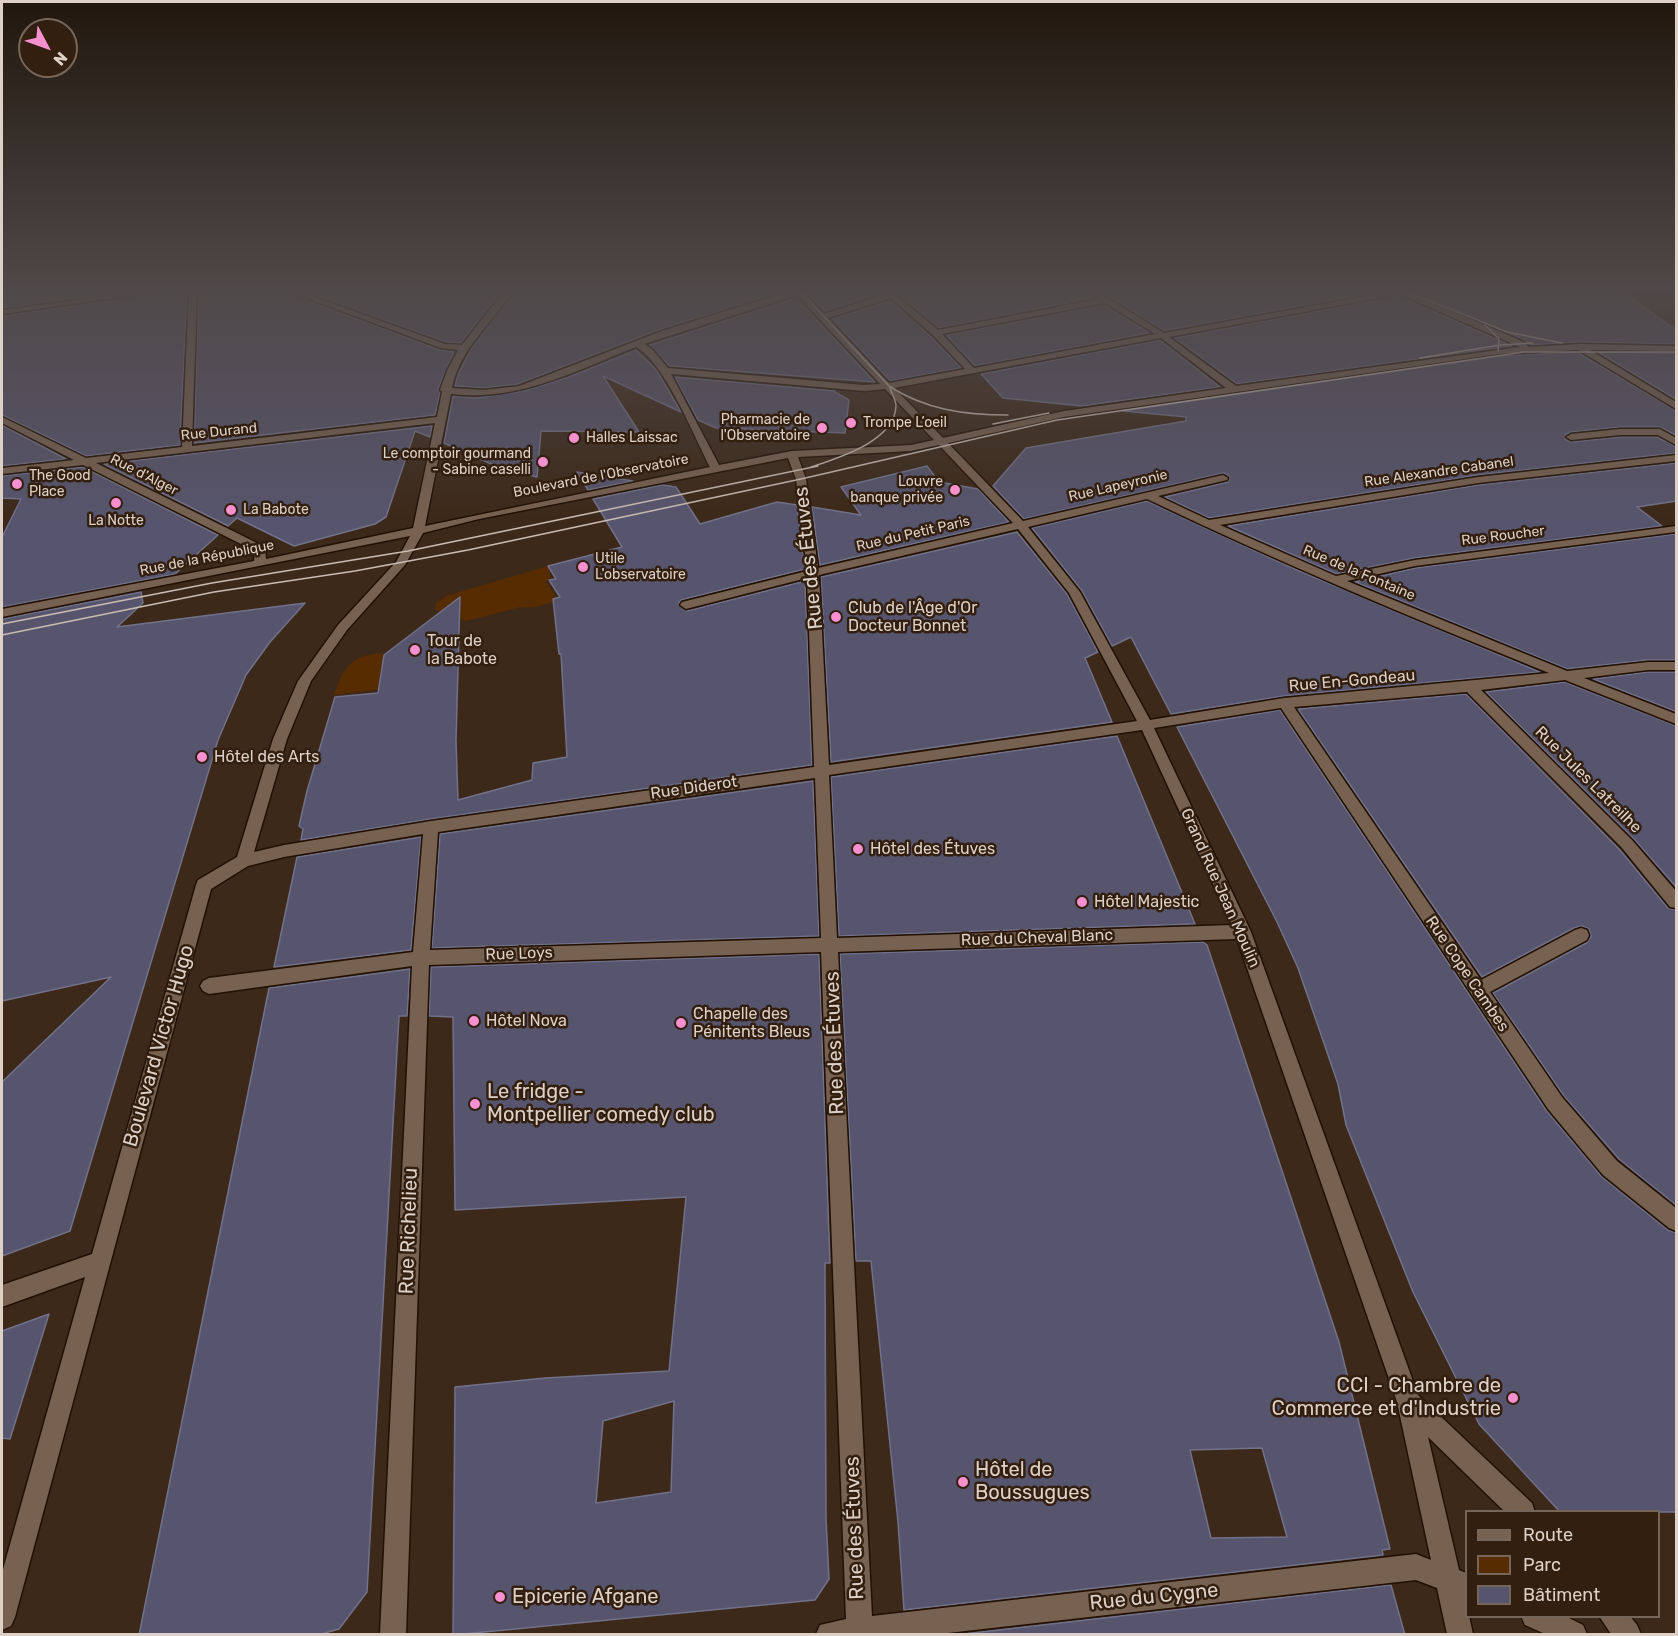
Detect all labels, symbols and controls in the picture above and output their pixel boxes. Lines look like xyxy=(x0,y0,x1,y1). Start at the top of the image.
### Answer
north arrow xyxy=(18,18,78,78)
text: N xyxy=(50,48,71,69)
place label: Pharmacie de l'Observatoire xyxy=(720,412,810,444)
place label: Trompe L’oeil xyxy=(863,415,947,431)
marker: Trompe L’oeil xyxy=(844,416,858,430)
street label: Rue Durand xyxy=(180,420,258,444)
marker: Pharmacie de l'Observatoire xyxy=(815,421,829,435)
place label: Halles Laissac xyxy=(586,430,678,446)
marker: Halles Laissac xyxy=(567,431,581,445)
place label: Le comptoir gourmand - Sabine caselli xyxy=(383,446,531,478)
street label: Rue d'Alger xyxy=(107,451,181,499)
street label: Boulevard de l'Observatoire xyxy=(512,451,690,501)
street label: Rue Alexandre Cabanel xyxy=(1363,453,1515,491)
marker: Le comptoir gourmand - Sabine caselli xyxy=(536,455,550,469)
street label: Rue Lapeyronie xyxy=(1067,466,1169,506)
place label: The Good Place xyxy=(29,468,91,500)
place label: Louvre banque privée xyxy=(850,474,943,506)
marker: The Good Place xyxy=(10,477,24,491)
marker: Louvre banque privée xyxy=(948,483,962,497)
street label: Rue des Étuves xyxy=(790,485,828,631)
marker: La Notte xyxy=(109,496,123,510)
place label: La Babote xyxy=(243,502,309,518)
marker: La Babote xyxy=(224,503,238,517)
place label: La Notte xyxy=(88,513,144,529)
street label: Rue du Petit Paris xyxy=(855,513,971,555)
street label: Rue Roucher xyxy=(1460,523,1546,549)
street label: Rue de la République xyxy=(138,537,276,579)
street label: Rue de la Fontaine xyxy=(1300,542,1418,604)
place label: Utile L'observatoire xyxy=(595,551,686,584)
marker: Utile L'observatoire xyxy=(576,560,590,574)
place label: Club de l'Âge d'Or Docteur Bonnet xyxy=(848,598,977,636)
marker: Club de l'Âge d'Or Docteur Bonnet xyxy=(829,610,843,624)
place label: Tour de la Babote xyxy=(427,631,497,669)
marker: Tour de la Babote xyxy=(408,643,422,657)
street label: Rue En-Gondeau xyxy=(1288,666,1416,696)
street label: Rue Jules Latreilhe xyxy=(1531,723,1645,837)
place label: Hôtel des Arts xyxy=(214,747,319,767)
marker: Hôtel des Arts xyxy=(195,750,209,764)
street label: Rue Diderot xyxy=(649,772,739,804)
street label: Grand Rue Jean Moulin xyxy=(1176,805,1264,971)
place label: Hôtel des Étuves xyxy=(870,839,995,859)
marker: Hôtel des Étuves xyxy=(851,842,865,856)
place label: Hôtel Majestic xyxy=(1094,892,1199,912)
marker: Hôtel Majestic xyxy=(1075,895,1089,909)
street label: Rue Cope Cambes xyxy=(1421,912,1513,1036)
street label: Rue du Cheval Blanc xyxy=(961,926,1113,950)
street label: Boulevard Victor Hugo xyxy=(119,942,199,1150)
street label: Rue Loys xyxy=(485,943,553,965)
street label: Rue des Étuves xyxy=(821,971,849,1115)
place label: Chapelle des Pénitents Bleus xyxy=(693,1004,810,1042)
place label: Hôtel Nova xyxy=(486,1011,567,1031)
marker: Hôtel Nova xyxy=(467,1014,481,1028)
marker: Chapelle des Pénitents Bleus xyxy=(674,1016,688,1030)
place label: Le fridge - Montpellier comedy club xyxy=(487,1080,715,1127)
marker: Le fridge - Montpellier comedy club xyxy=(468,1097,482,1111)
street label: Rue Richelieu xyxy=(395,1167,423,1295)
place label: CCI - Chambre de Commerce et d'Industrie xyxy=(1272,1374,1501,1421)
marker: CCI - Chambre de Commerce et d'Industrie xyxy=(1506,1391,1520,1405)
street label: Rue des Étuves xyxy=(841,1456,869,1600)
place label: Hôtel de Boussugues xyxy=(975,1458,1090,1505)
marker: Hôtel de Boussugues xyxy=(956,1475,970,1489)
legend xyxy=(1465,1510,1660,1618)
text: Route xyxy=(1523,1524,1573,1546)
text: Parc xyxy=(1523,1554,1561,1576)
street label: Rue du Cygne xyxy=(1088,1578,1220,1616)
text: Bâtiment xyxy=(1523,1584,1600,1606)
place label: Epicerie Afgane xyxy=(512,1585,658,1609)
marker: Epicerie Afgane xyxy=(493,1590,507,1604)

